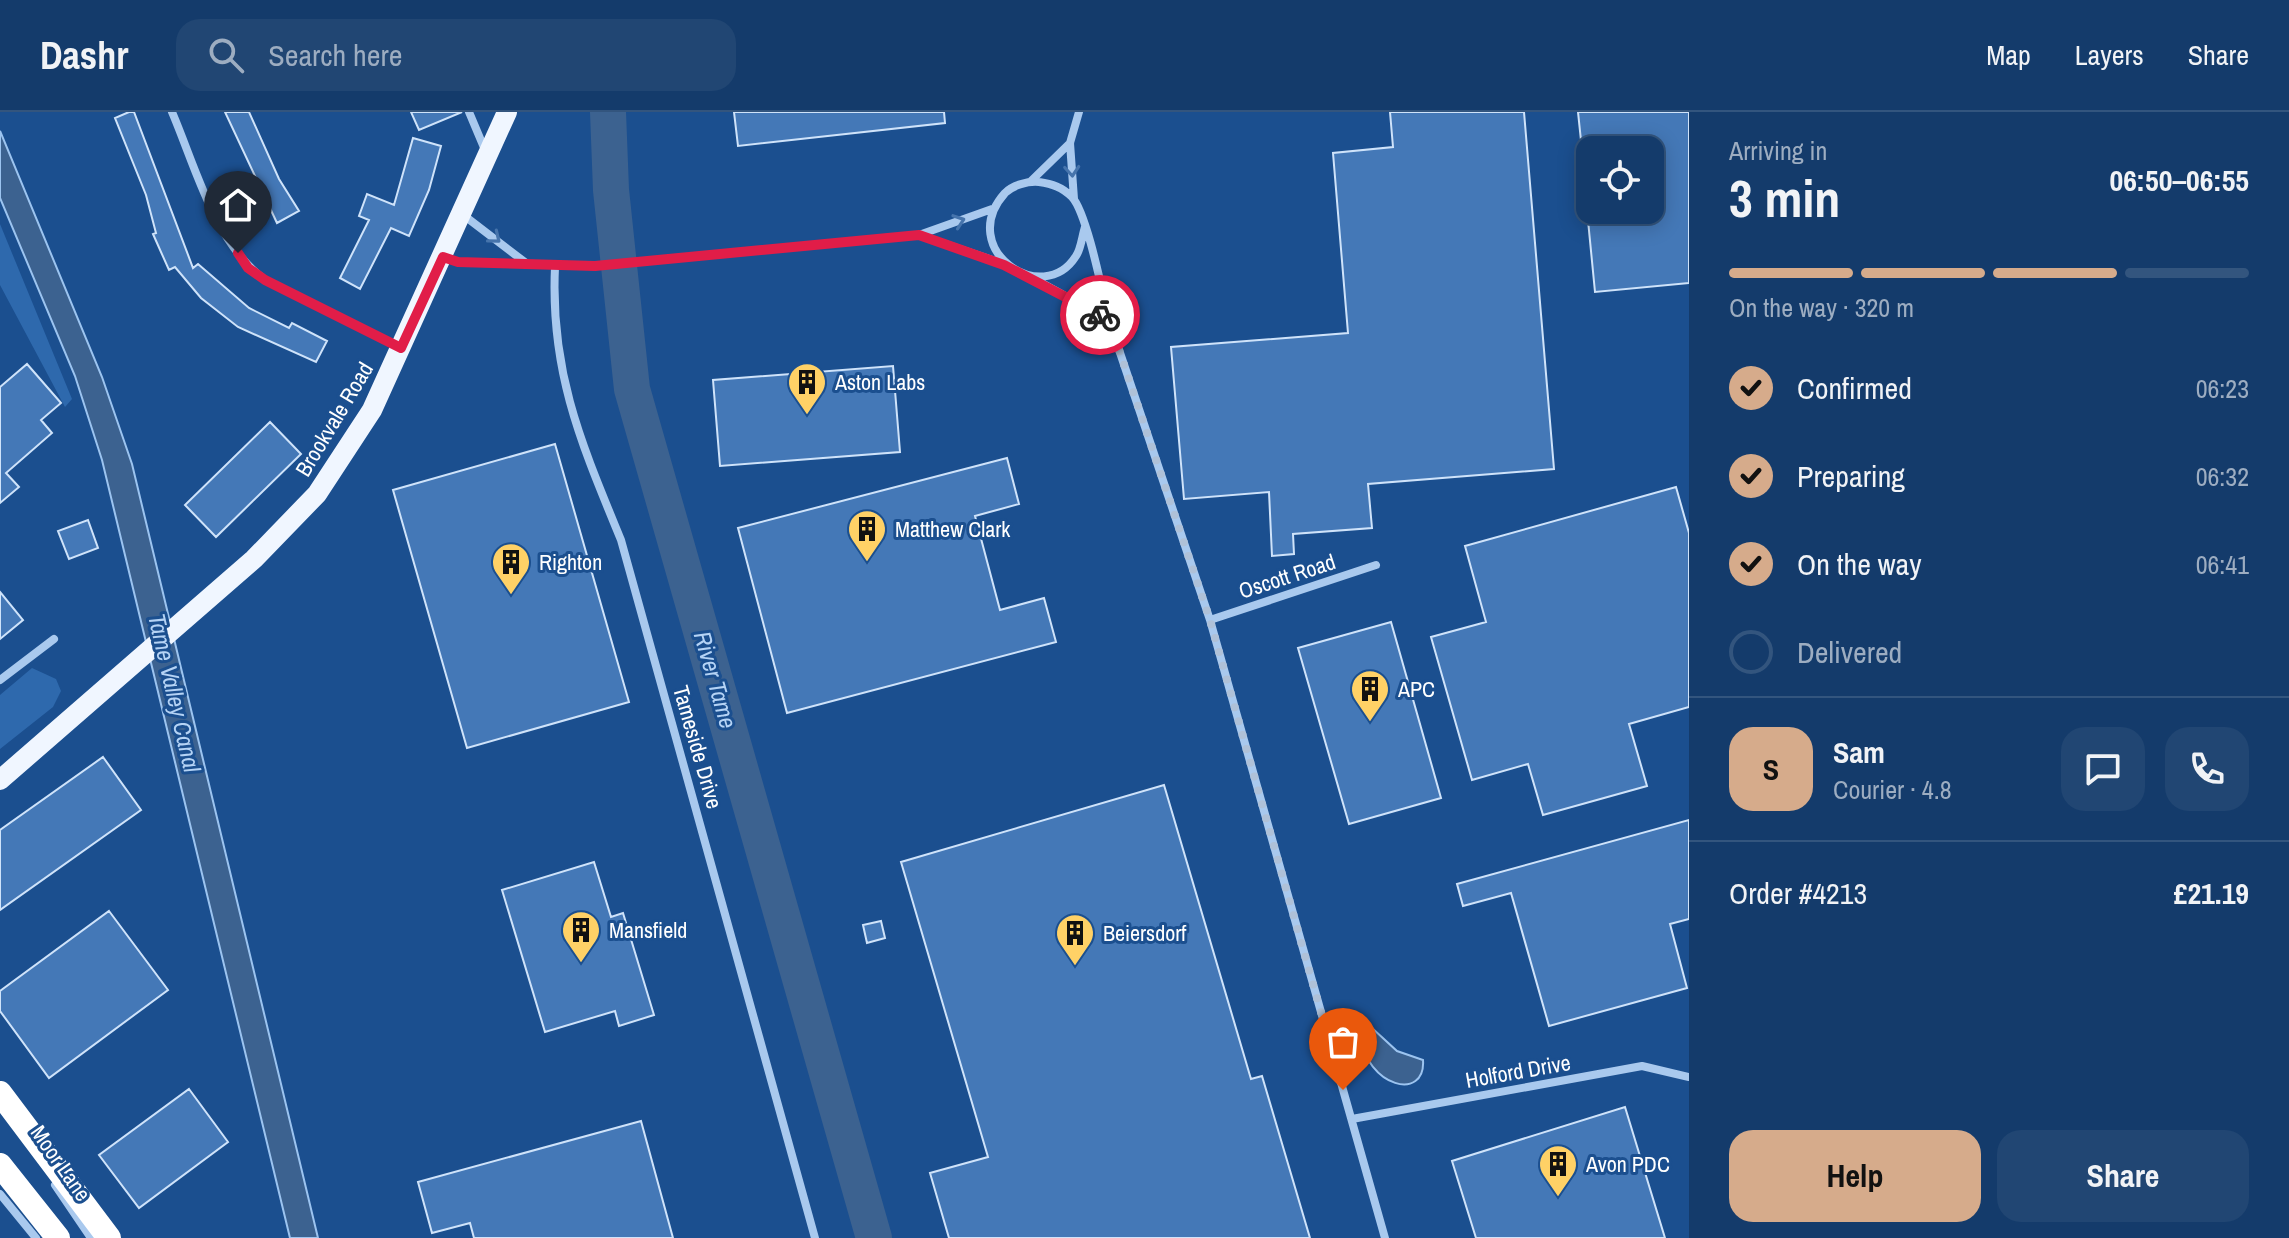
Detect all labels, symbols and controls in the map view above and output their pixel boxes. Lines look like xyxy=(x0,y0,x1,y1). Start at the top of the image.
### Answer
search box xyxy=(176,19,736,91)
text: Dashr xyxy=(40,30,128,81)
icon: search xyxy=(204,33,248,77)
text: Search here xyxy=(268,35,402,75)
text: Map xyxy=(1986,36,2031,74)
text: Layers xyxy=(2075,36,2144,74)
text: Share xyxy=(2188,36,2249,74)
text: Arriving in xyxy=(1729,133,1827,168)
map controls xyxy=(1576,136,1664,224)
button: locate xyxy=(1576,136,1664,224)
text: 06:50–06:55 xyxy=(2110,160,2249,200)
text: 3 min xyxy=(1729,163,1840,233)
one-way arrow xyxy=(1063,165,1080,178)
pin xyxy=(204,171,272,253)
icon: home xyxy=(216,183,260,227)
one-way arrow xyxy=(952,214,966,230)
one-way arrow xyxy=(486,228,500,243)
courier xyxy=(1060,275,1140,355)
text: On the way · 320 m xyxy=(1729,290,1914,325)
icon: bike xyxy=(1078,293,1122,337)
street label: Brookvale Road xyxy=(288,356,380,482)
building icon: Aston Labs xyxy=(786,361,828,416)
icon: check xyxy=(1729,366,1773,410)
place label: Aston Labs xyxy=(834,367,925,397)
text: Confirmed xyxy=(1797,368,1912,408)
text: 06:23 xyxy=(2196,371,2249,406)
icon: check xyxy=(1729,454,1773,498)
text: Preparing xyxy=(1797,456,1905,496)
text: 06:32 xyxy=(2196,459,2249,494)
building icon: Matthew Clark xyxy=(846,508,888,563)
place label: Matthew Clark xyxy=(895,514,1011,544)
building icon: Righton xyxy=(490,541,532,596)
icon: check xyxy=(1729,542,1773,586)
text: On the way xyxy=(1797,544,1921,584)
street label: Oscott Road xyxy=(1235,546,1339,606)
place label: Righton xyxy=(539,547,602,577)
text: 06:41 xyxy=(2196,547,2249,582)
water label: Tame Valley Canal xyxy=(141,610,209,776)
water label: River Tame xyxy=(687,627,745,732)
text: Delivered xyxy=(1797,632,1902,672)
building icon: APC xyxy=(1349,668,1391,723)
place label: APC xyxy=(1397,674,1435,704)
street label: Tameside Drive xyxy=(666,682,730,812)
button: chat xyxy=(2061,727,2145,811)
button: phone xyxy=(2165,727,2249,811)
text: Sam xyxy=(1833,732,1885,772)
text: S xyxy=(1763,749,1779,789)
text: Courier · 4.8 xyxy=(1833,772,1952,807)
text: Order #4213 xyxy=(1729,873,1867,913)
text: £21.19 xyxy=(2174,873,2249,913)
building icon: Mansfield xyxy=(560,909,602,964)
building icon: Beiersdorf xyxy=(1054,912,1096,967)
place label: Mansfield xyxy=(609,915,687,945)
place label: Beiersdorf xyxy=(1103,918,1187,948)
pin xyxy=(1309,1008,1377,1090)
icon: bag xyxy=(1321,1020,1365,1064)
street label: Holford Drive xyxy=(1463,1047,1573,1095)
street label: Moor Lane xyxy=(24,1119,98,1207)
button: Help xyxy=(1729,1130,1981,1222)
button: Share xyxy=(1997,1130,2249,1222)
building icon: Avon PDC xyxy=(1537,1143,1579,1198)
place label: Avon PDC xyxy=(1585,1149,1670,1179)

